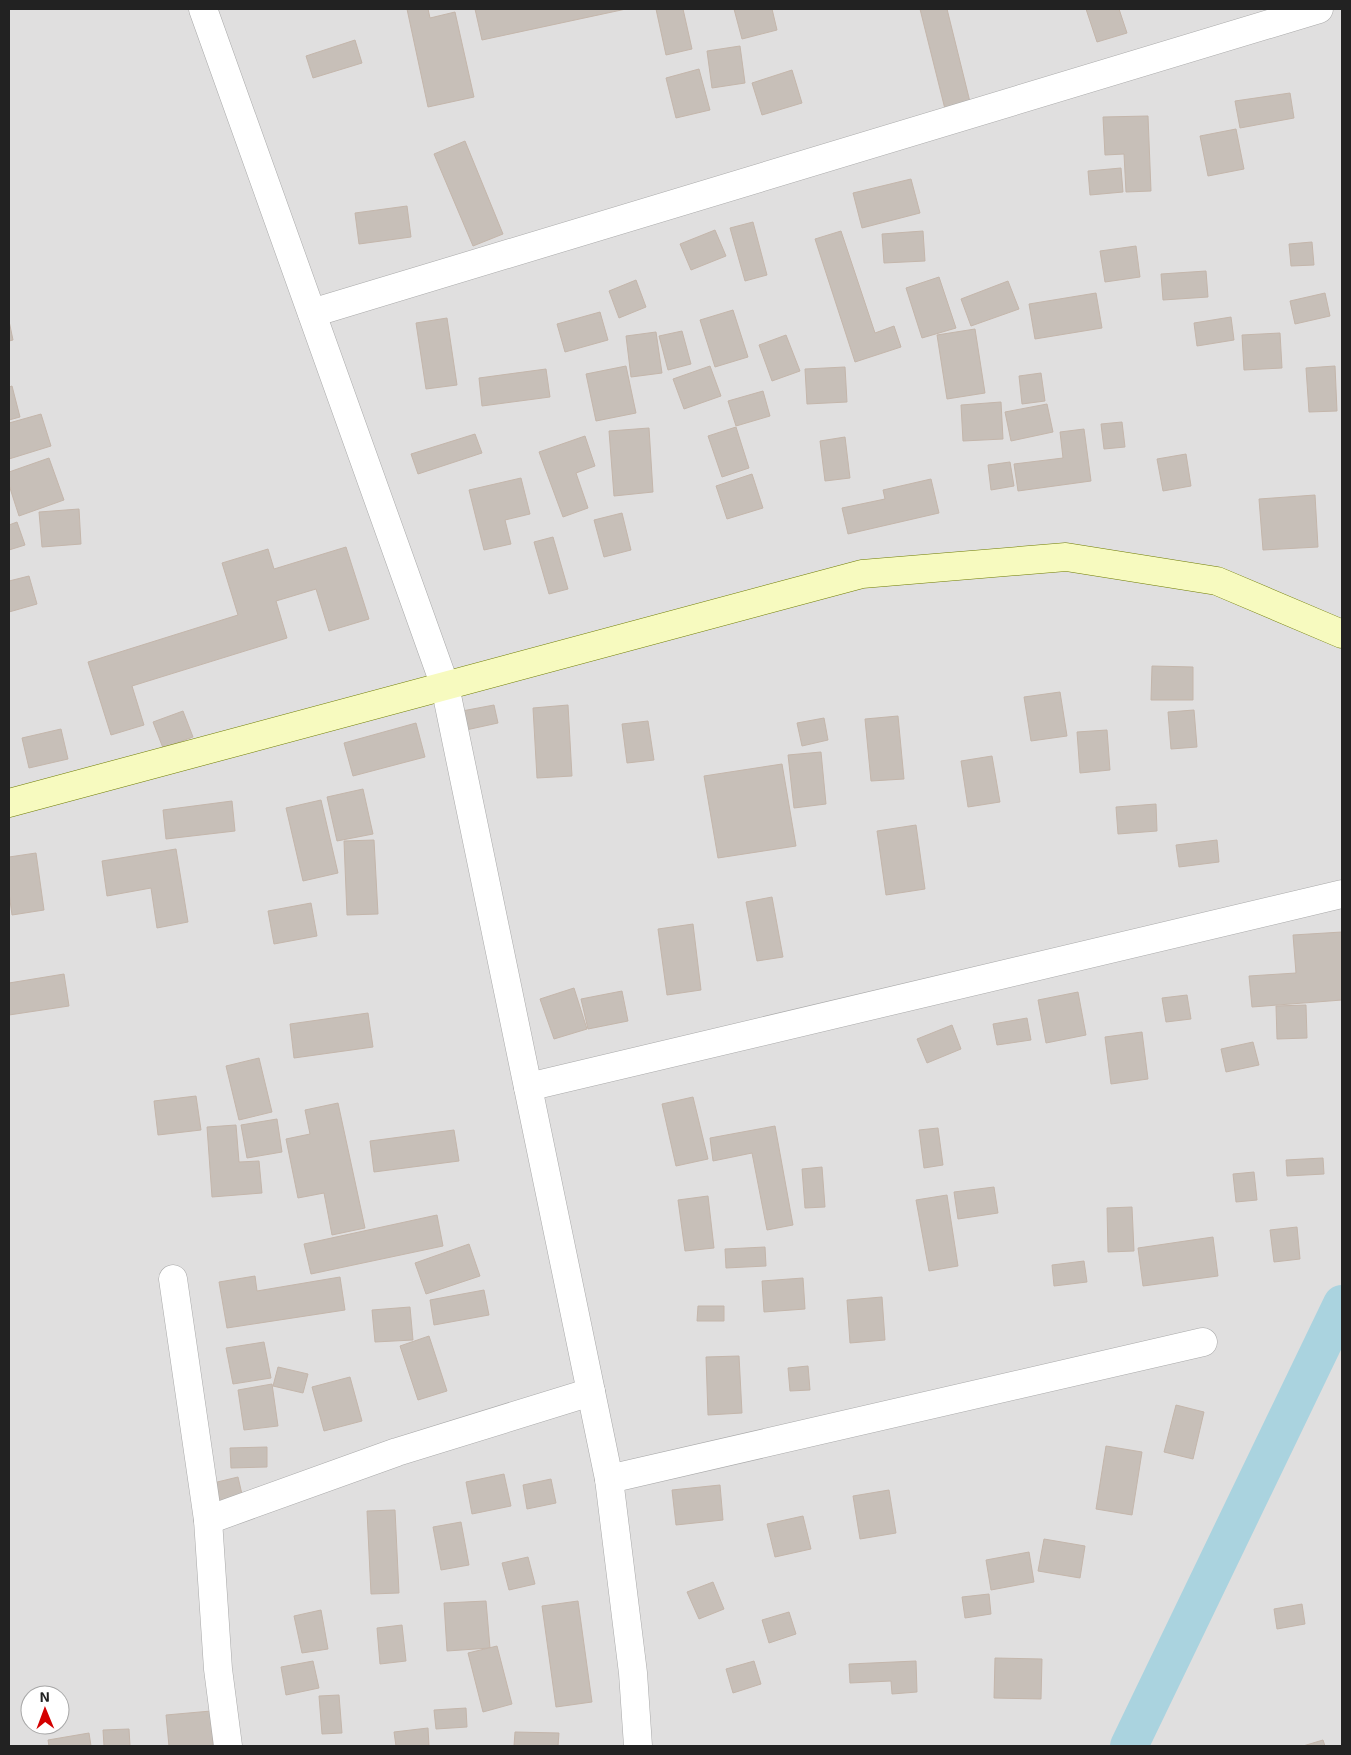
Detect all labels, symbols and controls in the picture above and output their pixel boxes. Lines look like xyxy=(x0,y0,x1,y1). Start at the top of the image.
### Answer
north arrow xyxy=(20,1685,70,1735)
text: N xyxy=(40,1688,50,1705)

